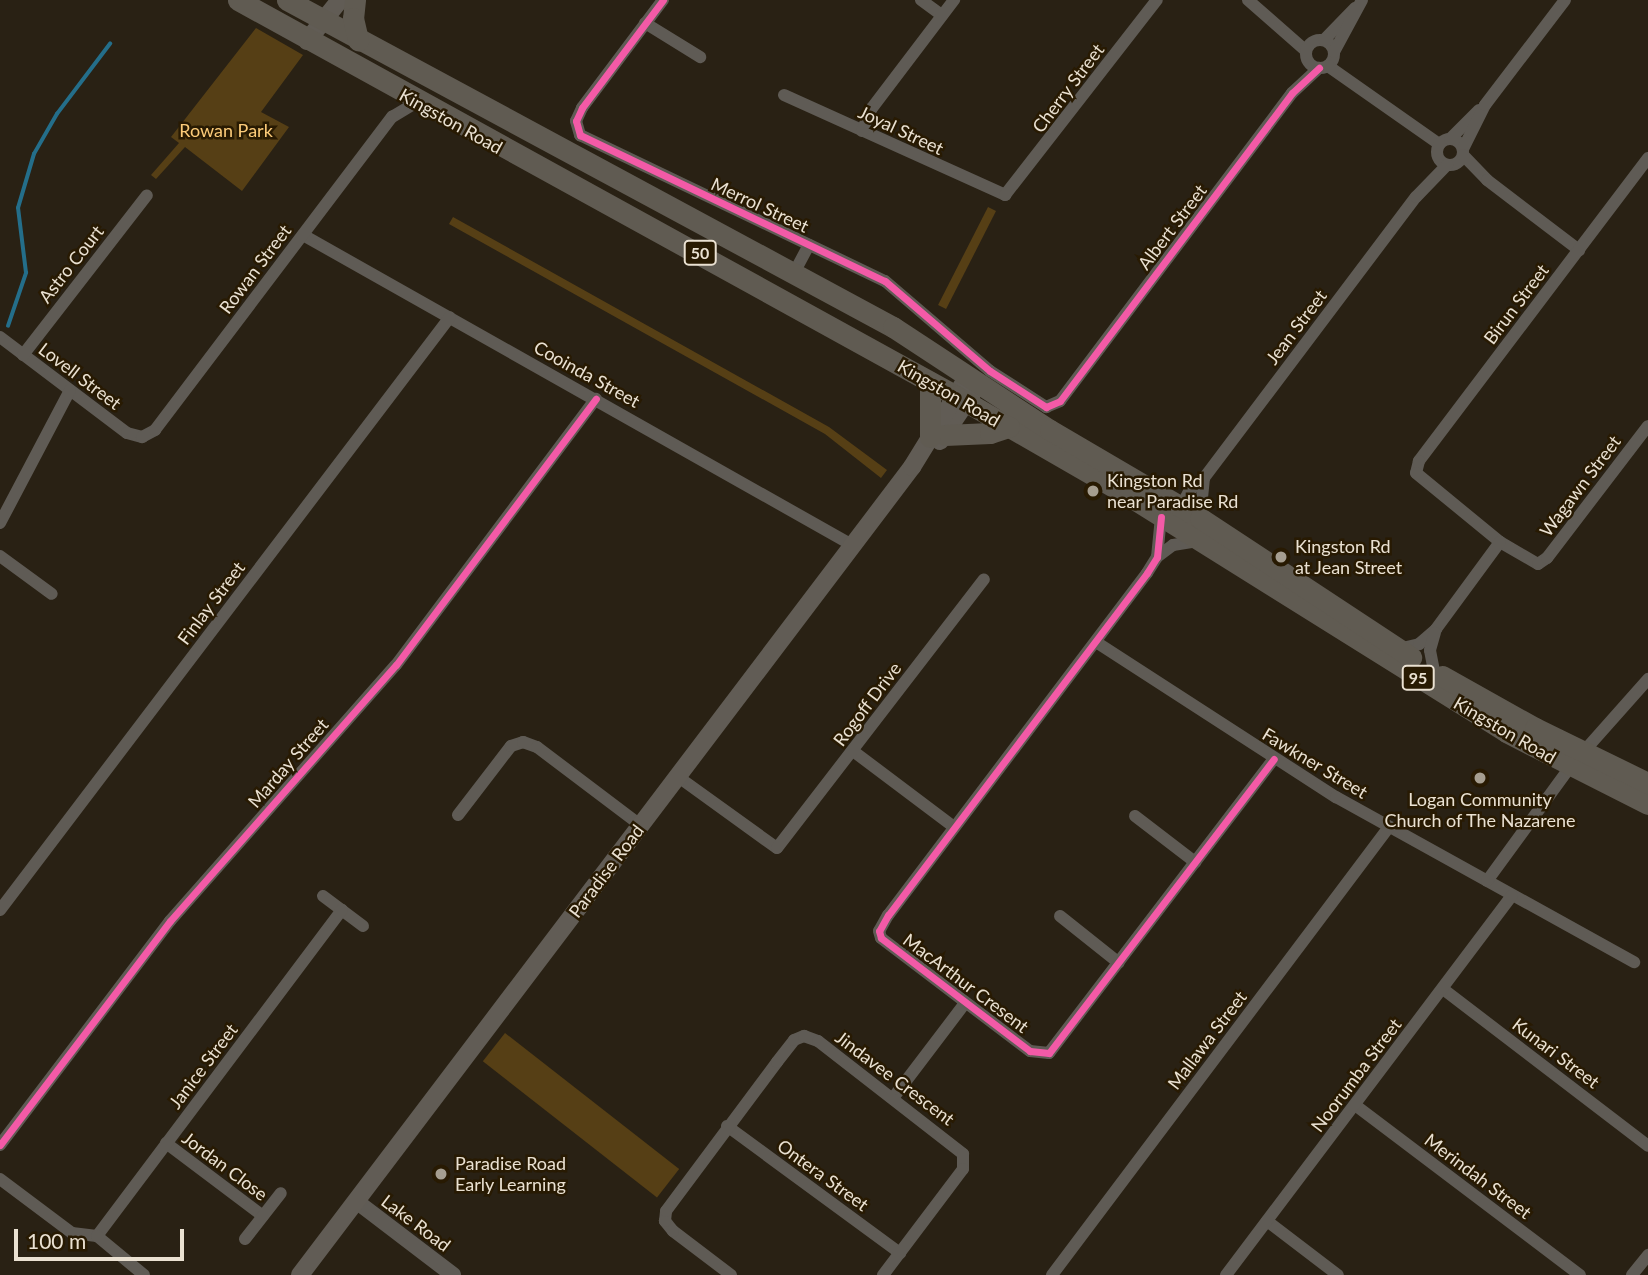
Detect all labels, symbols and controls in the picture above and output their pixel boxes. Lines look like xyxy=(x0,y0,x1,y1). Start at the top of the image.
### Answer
street label: Cherry Street xyxy=(1027,39,1109,137)
street label: Kingston Road xyxy=(396,84,506,158)
street label: Joyal Street xyxy=(855,101,947,159)
park label: Rowan Park xyxy=(179,119,273,141)
street label: Merrol Street xyxy=(708,173,812,237)
street label: Albert Street xyxy=(1133,180,1211,274)
street label: Rowan Street xyxy=(215,220,295,318)
street label: Astro Court xyxy=(34,221,108,307)
road number: 50 xyxy=(682,241,718,266)
street label: Birun Street xyxy=(1479,260,1553,348)
street label: Jean Street xyxy=(1261,285,1331,369)
street label: Cooinda Street xyxy=(530,336,644,412)
street label: Lovell Street xyxy=(35,338,125,414)
street label: Kingston Road xyxy=(894,355,1004,431)
street label: Wagawn Street xyxy=(1535,431,1625,541)
place label: Kingston Rd near Paradise Rd xyxy=(1107,470,1239,512)
marker: Kingston Rd near Paradise Rd xyxy=(1085,483,1101,499)
place label: Kingston Rd at Jean Street xyxy=(1295,536,1403,578)
marker: Kingston Rd at Jean Street xyxy=(1273,549,1289,565)
street label: Finlay Street xyxy=(173,557,249,649)
street label: Rogoff Drive xyxy=(828,658,906,750)
road number: 95 xyxy=(1400,666,1436,691)
street label: Kingston Road xyxy=(1450,692,1560,768)
street label: Marday Street xyxy=(243,714,333,812)
street label: Fawkner Street xyxy=(1258,723,1372,803)
marker: Logan Community Church of The Nazarene xyxy=(1472,770,1488,786)
place label: Logan Community Church of The Nazarene xyxy=(1384,789,1576,832)
street label: Paradise Road xyxy=(564,820,648,922)
street label: MacArthur Cresent xyxy=(899,929,1033,1037)
street label: Mallawa Street xyxy=(1163,986,1251,1094)
street label: Kunari Street xyxy=(1508,1013,1604,1093)
street label: Noorumba Street xyxy=(1306,1014,1406,1136)
street label: Janice Street xyxy=(164,1019,242,1113)
street label: Jindavee Crescent xyxy=(831,1026,959,1130)
street label: Jordan Close xyxy=(178,1127,272,1205)
street label: Merindah Street xyxy=(1420,1129,1536,1223)
street label: Ontera Street xyxy=(773,1135,873,1215)
place label: Paradise Road Early Learning xyxy=(455,1153,566,1196)
marker: Paradise Road Early Learning xyxy=(433,1166,449,1182)
street label: Lake Road xyxy=(377,1190,455,1256)
scale bar xyxy=(18,1216,187,1260)
text: 100 m xyxy=(27,1228,86,1253)

